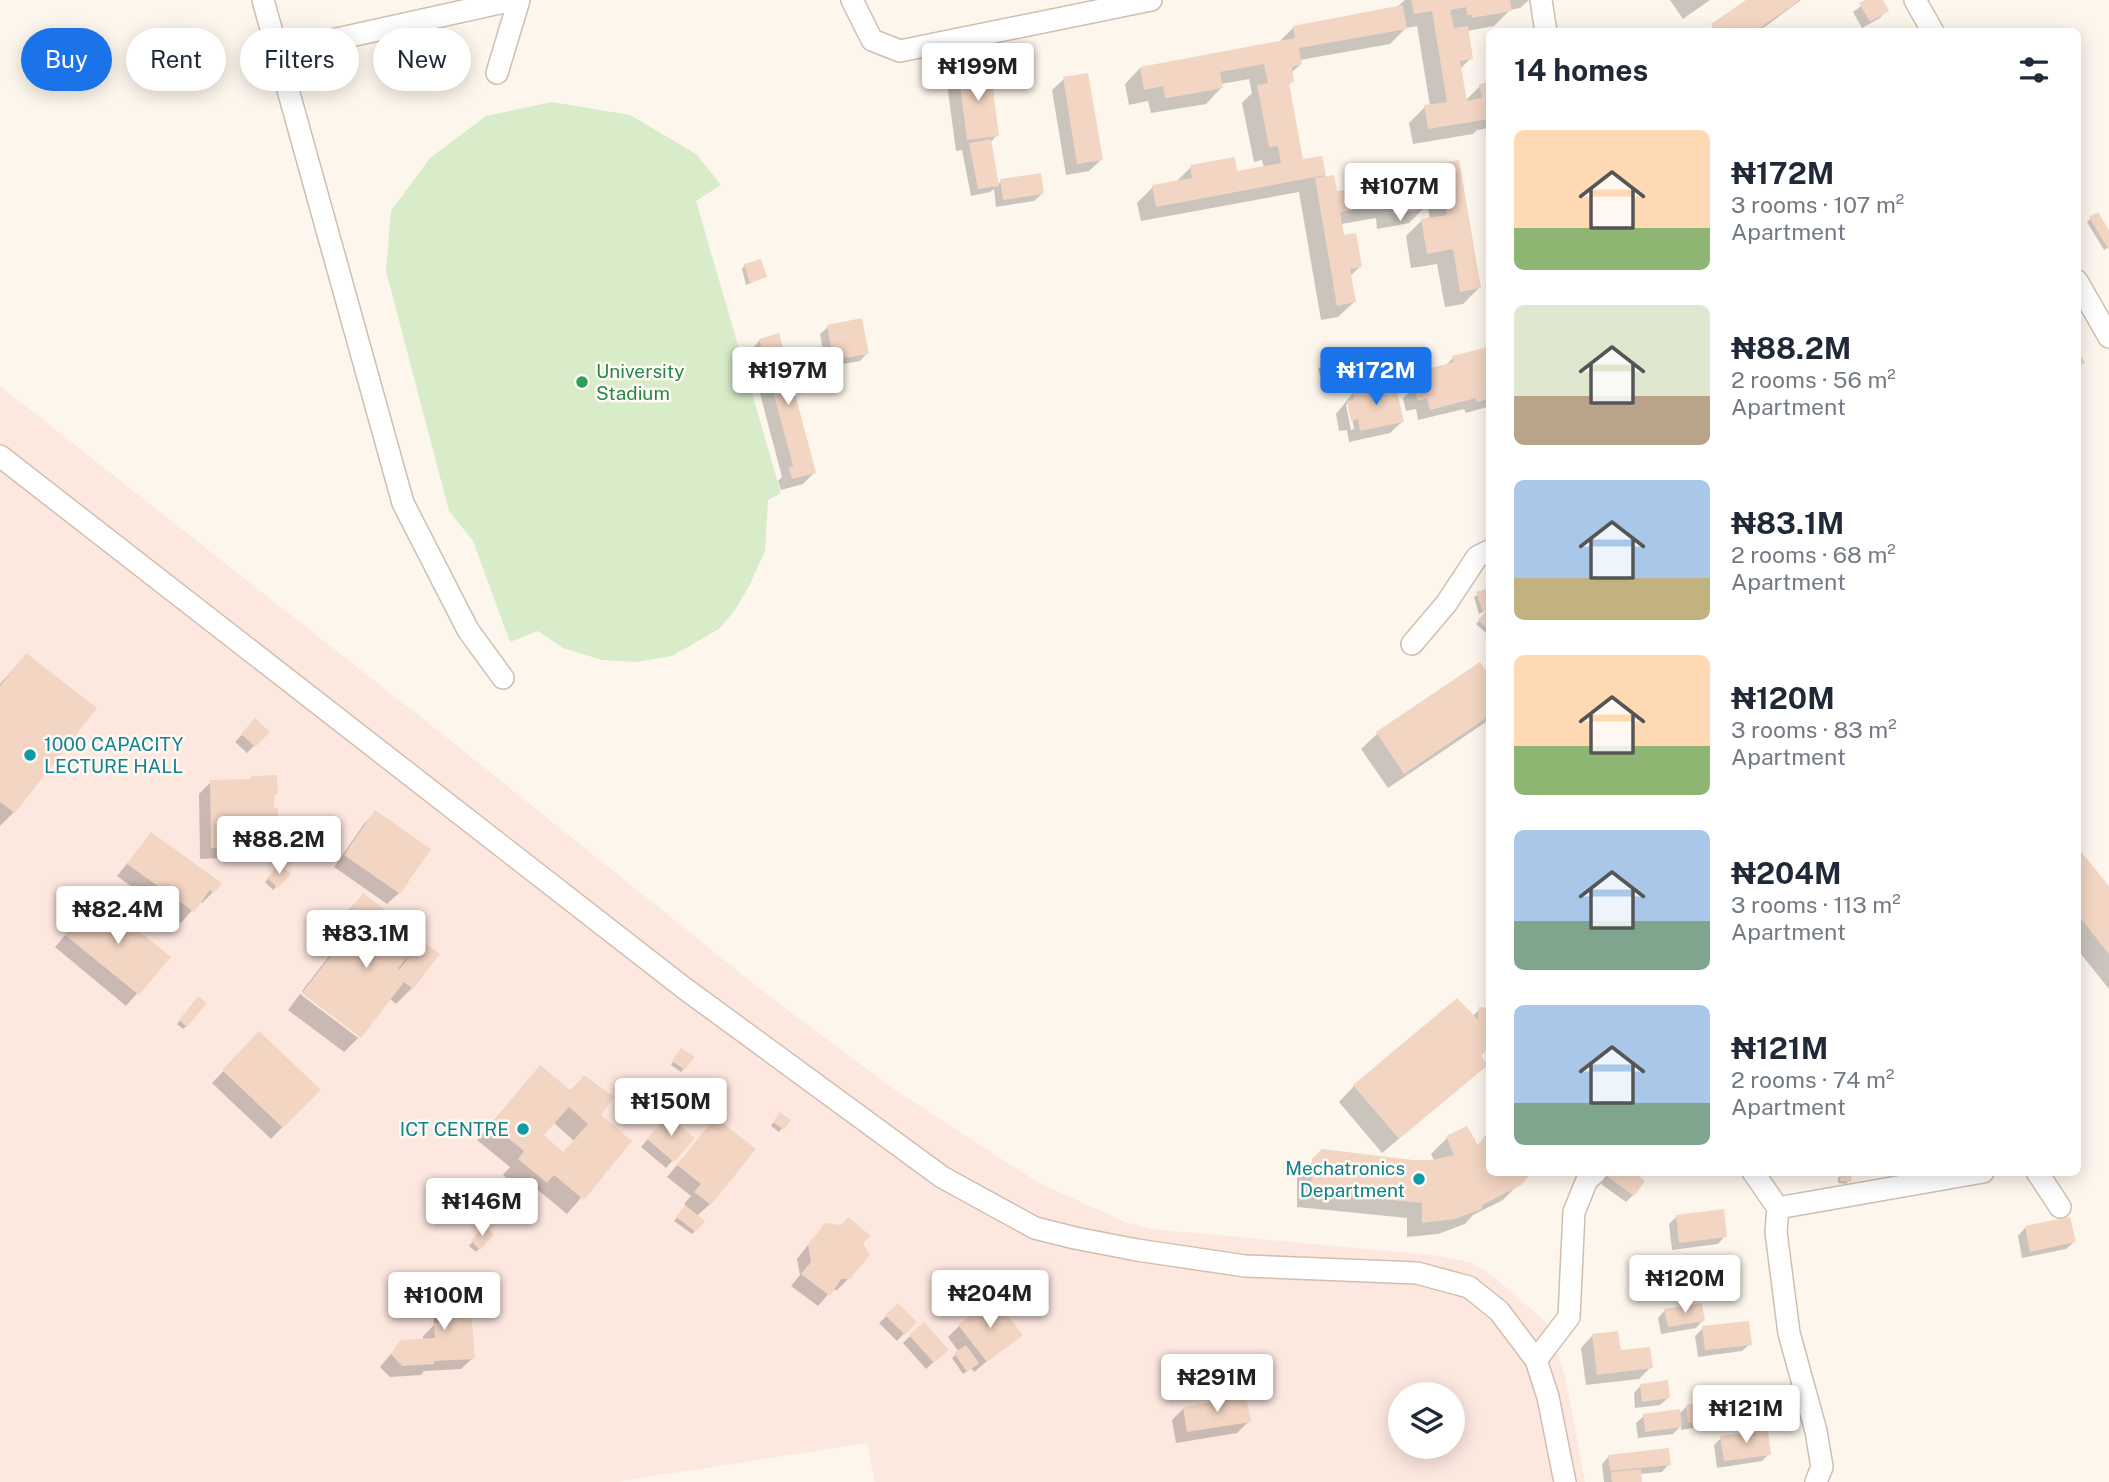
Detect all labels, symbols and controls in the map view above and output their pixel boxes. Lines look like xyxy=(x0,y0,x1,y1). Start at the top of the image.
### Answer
chip: Buy xyxy=(21,28,112,91)
chip: Rent xyxy=(126,28,226,91)
chip: Filters xyxy=(240,28,359,91)
chip: New xyxy=(373,28,471,91)
pin: ₦199M xyxy=(929,43,1027,103)
icon: filters xyxy=(2015,51,2053,89)
text: ₦199M xyxy=(938,52,1018,79)
text: 14 homes xyxy=(1514,52,1648,88)
text: ₦172M xyxy=(1731,155,1834,191)
icon: home xyxy=(1570,158,1654,242)
pin: ₦107M xyxy=(1351,164,1449,223)
text: ₦107M xyxy=(1361,172,1439,199)
text: 3 rooms · 107 m² xyxy=(1731,191,1904,218)
text: Apartment xyxy=(1731,218,1846,245)
text: ₦88.2M xyxy=(1731,330,1851,366)
icon: home xyxy=(1570,333,1654,417)
pin: ₦197M xyxy=(739,348,837,407)
pin: ₦172M xyxy=(1327,348,1425,407)
text: ₦197M xyxy=(748,356,828,383)
text: ₦172M xyxy=(1336,356,1416,383)
place label: University Stadium xyxy=(596,360,684,404)
text: 2 rooms · 56 m² xyxy=(1731,366,1896,393)
marker: University Stadium xyxy=(574,374,590,390)
text: Apartment xyxy=(1731,393,1846,420)
text: ₦83.1M xyxy=(1731,505,1844,541)
icon: home xyxy=(1570,508,1654,592)
text: 2 rooms · 68 m² xyxy=(1731,541,1896,568)
text: Apartment xyxy=(1731,568,1846,595)
text: ₦120M xyxy=(1731,680,1835,716)
icon: home xyxy=(1570,683,1654,767)
text: 3 rooms · 83 m² xyxy=(1731,716,1897,743)
place label: 1000 CAPACITY LECTURE HALL xyxy=(44,733,184,777)
text: Apartment xyxy=(1731,743,1846,770)
marker: 1000 CAPACITY LECTURE HALL xyxy=(22,747,38,763)
pin: ₦88.2M xyxy=(222,816,336,876)
text: ₦88.2M xyxy=(233,825,325,852)
text: ₦204M xyxy=(1731,855,1841,891)
icon: home xyxy=(1570,858,1654,942)
pin: ₦82.4M xyxy=(61,886,175,946)
text: 3 rooms · 113 m² xyxy=(1731,891,1901,918)
text: ₦82.4M xyxy=(72,895,164,922)
pin: ₦83.1M xyxy=(309,911,423,970)
text: Apartment xyxy=(1731,918,1846,945)
text: ₦83.1M xyxy=(323,919,409,946)
text: ₦121M xyxy=(1731,1030,1828,1066)
icon: home xyxy=(1570,1033,1654,1117)
text: 2 rooms · 74 m² xyxy=(1731,1066,1894,1093)
pin: ₦150M xyxy=(622,1078,720,1138)
text: ₦150M xyxy=(631,1087,711,1114)
text: Apartment xyxy=(1731,1093,1846,1120)
place label: ICT CENTRE xyxy=(400,1118,509,1140)
marker: ICT CENTRE xyxy=(515,1121,531,1137)
place label: Mechatronics Department xyxy=(1285,1157,1405,1201)
marker: Mechatronics Department xyxy=(1411,1171,1427,1187)
pin: ₦146M xyxy=(433,1178,531,1238)
text: ₦146M xyxy=(442,1187,522,1214)
pin: ₦120M xyxy=(1636,1256,1734,1315)
text: ₦120M xyxy=(1645,1264,1725,1291)
pin: ₦204M xyxy=(941,1270,1039,1330)
pin: ₦100M xyxy=(395,1272,493,1332)
text: ₦204M xyxy=(948,1279,1032,1306)
text: ₦100M xyxy=(404,1281,484,1308)
pin: ₦291M xyxy=(1168,1354,1266,1414)
text: ₦291M xyxy=(1177,1363,1257,1390)
map controls xyxy=(1388,1382,1465,1459)
button: layers xyxy=(1388,1382,1465,1459)
pin: ₦121M xyxy=(1697,1386,1795,1445)
text: ₦121M xyxy=(1709,1394,1783,1421)

